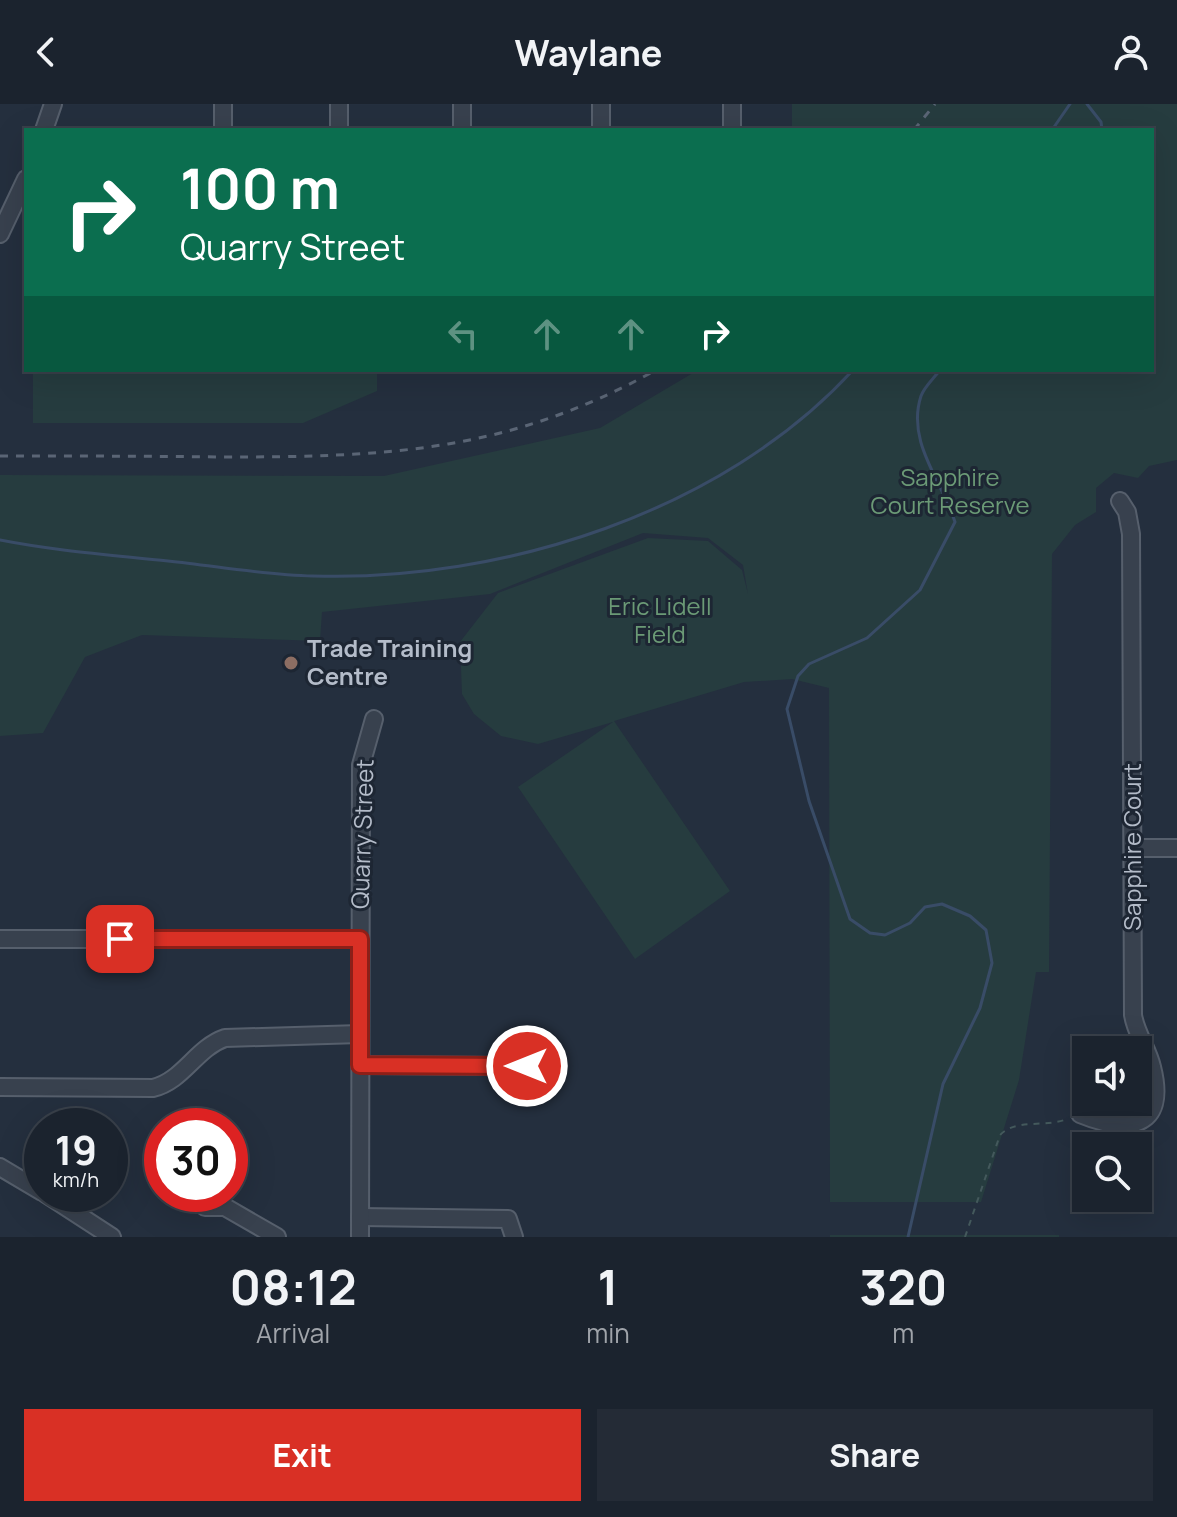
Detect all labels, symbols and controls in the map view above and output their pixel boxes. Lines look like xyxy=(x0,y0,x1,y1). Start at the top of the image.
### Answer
text: Waylane xyxy=(514,28,663,77)
icon: back xyxy=(24,30,68,74)
icon: person xyxy=(1109,30,1153,74)
text: 100 m xyxy=(180,149,340,226)
icon: right xyxy=(48,160,152,264)
text: Quarry Street xyxy=(180,222,405,271)
icon: left xyxy=(441,312,485,356)
icon: ahead xyxy=(525,312,569,356)
icon: ahead xyxy=(609,312,653,356)
icon: right xyxy=(693,312,737,356)
park label: Sapphire Court Reserve xyxy=(871,460,1029,521)
park label: Eric Lidell Field xyxy=(608,589,712,650)
place label: Trade Training Centre xyxy=(307,631,472,692)
marker: Trade Training Centre xyxy=(282,654,300,672)
street label: Quarry Street xyxy=(342,758,381,910)
street label: Sapphire Court xyxy=(1115,763,1148,931)
pin xyxy=(86,905,154,973)
icon: arrive xyxy=(98,917,142,961)
position arrow xyxy=(485,1024,569,1108)
map controls xyxy=(1072,1036,1152,1212)
button: sound xyxy=(1072,1036,1152,1116)
speed limit sign: 30 xyxy=(144,1108,248,1212)
text: 19 xyxy=(55,1122,97,1177)
button: search xyxy=(1072,1132,1152,1212)
text: km/h xyxy=(53,1166,99,1193)
text: 08:12 xyxy=(230,1254,357,1319)
text: 1 xyxy=(597,1254,618,1319)
text: 320 xyxy=(859,1254,947,1319)
text: Arrival xyxy=(256,1315,330,1351)
text: min xyxy=(586,1315,630,1351)
text: m xyxy=(892,1315,914,1351)
button: Exit xyxy=(24,1409,581,1501)
button: Share xyxy=(597,1409,1153,1501)

